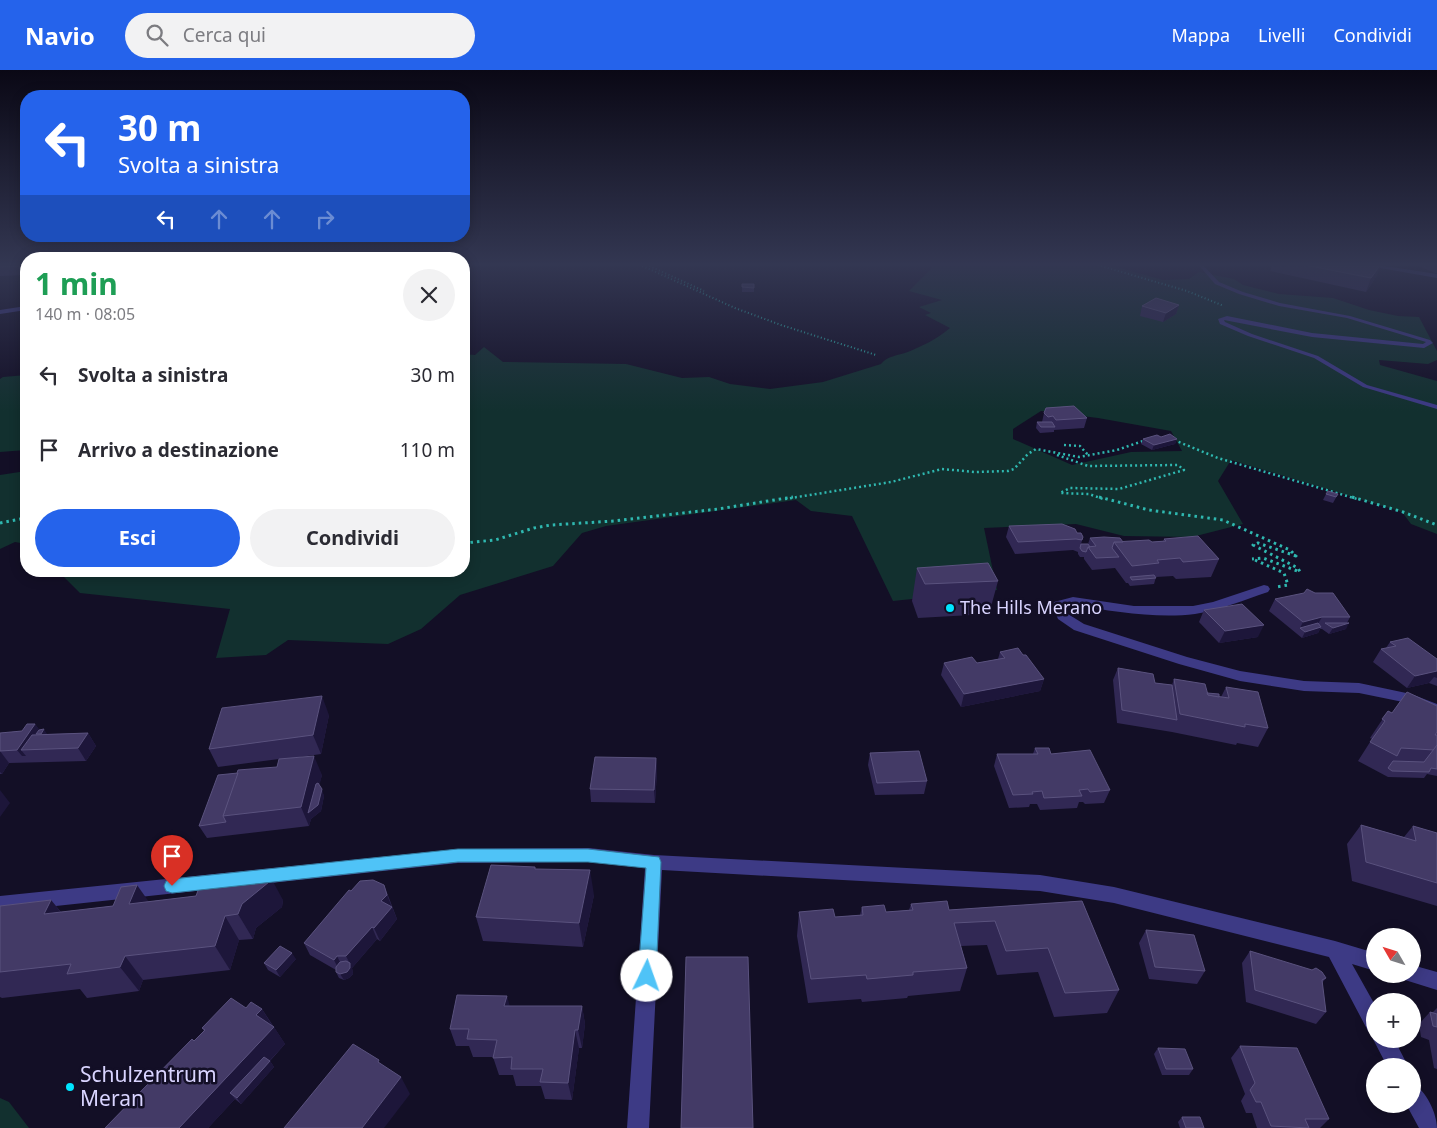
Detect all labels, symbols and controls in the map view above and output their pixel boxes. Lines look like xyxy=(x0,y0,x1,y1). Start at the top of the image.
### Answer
search box xyxy=(125,13,475,58)
text: Navio xyxy=(25,19,95,52)
icon: search xyxy=(143,21,171,49)
text: Cerca qui xyxy=(183,22,266,48)
text: Mappa xyxy=(1171,23,1230,47)
text: Livelli xyxy=(1258,23,1305,47)
text: Condividi xyxy=(1333,23,1412,47)
text: 30 m xyxy=(118,104,201,151)
icon: left xyxy=(35,110,100,175)
text: Svolta a sinistra xyxy=(118,149,279,179)
icon: left xyxy=(152,205,180,233)
icon: ahead xyxy=(205,205,233,233)
icon: ahead xyxy=(258,205,286,233)
icon: right xyxy=(311,205,339,233)
text: 1 min xyxy=(35,263,118,304)
button: close xyxy=(403,269,455,321)
text: 140 m · 08:05 xyxy=(35,303,135,325)
icon: left xyxy=(35,361,63,389)
text: Svolta a sinistra xyxy=(78,362,228,388)
text: 30 m xyxy=(411,362,455,388)
icon: arrive xyxy=(35,436,63,464)
text: Arrivo a destinazione xyxy=(78,437,279,463)
text: 110 m xyxy=(400,437,455,463)
button: Esci xyxy=(35,509,240,567)
button: Condividi xyxy=(250,509,455,567)
place label: The Hills Merano xyxy=(960,595,1102,619)
marker: The Hills Merano xyxy=(944,602,956,614)
pin xyxy=(151,835,193,886)
icon: arrive xyxy=(158,842,186,870)
north arrow xyxy=(1366,928,1421,982)
map controls xyxy=(1366,928,1421,1113)
position arrow xyxy=(620,949,672,1001)
button: + xyxy=(1366,993,1421,1048)
button: − xyxy=(1366,1058,1421,1113)
place label: Schulzentrum Meran xyxy=(80,1060,217,1112)
marker: Schulzentrum Meran xyxy=(64,1081,76,1093)

